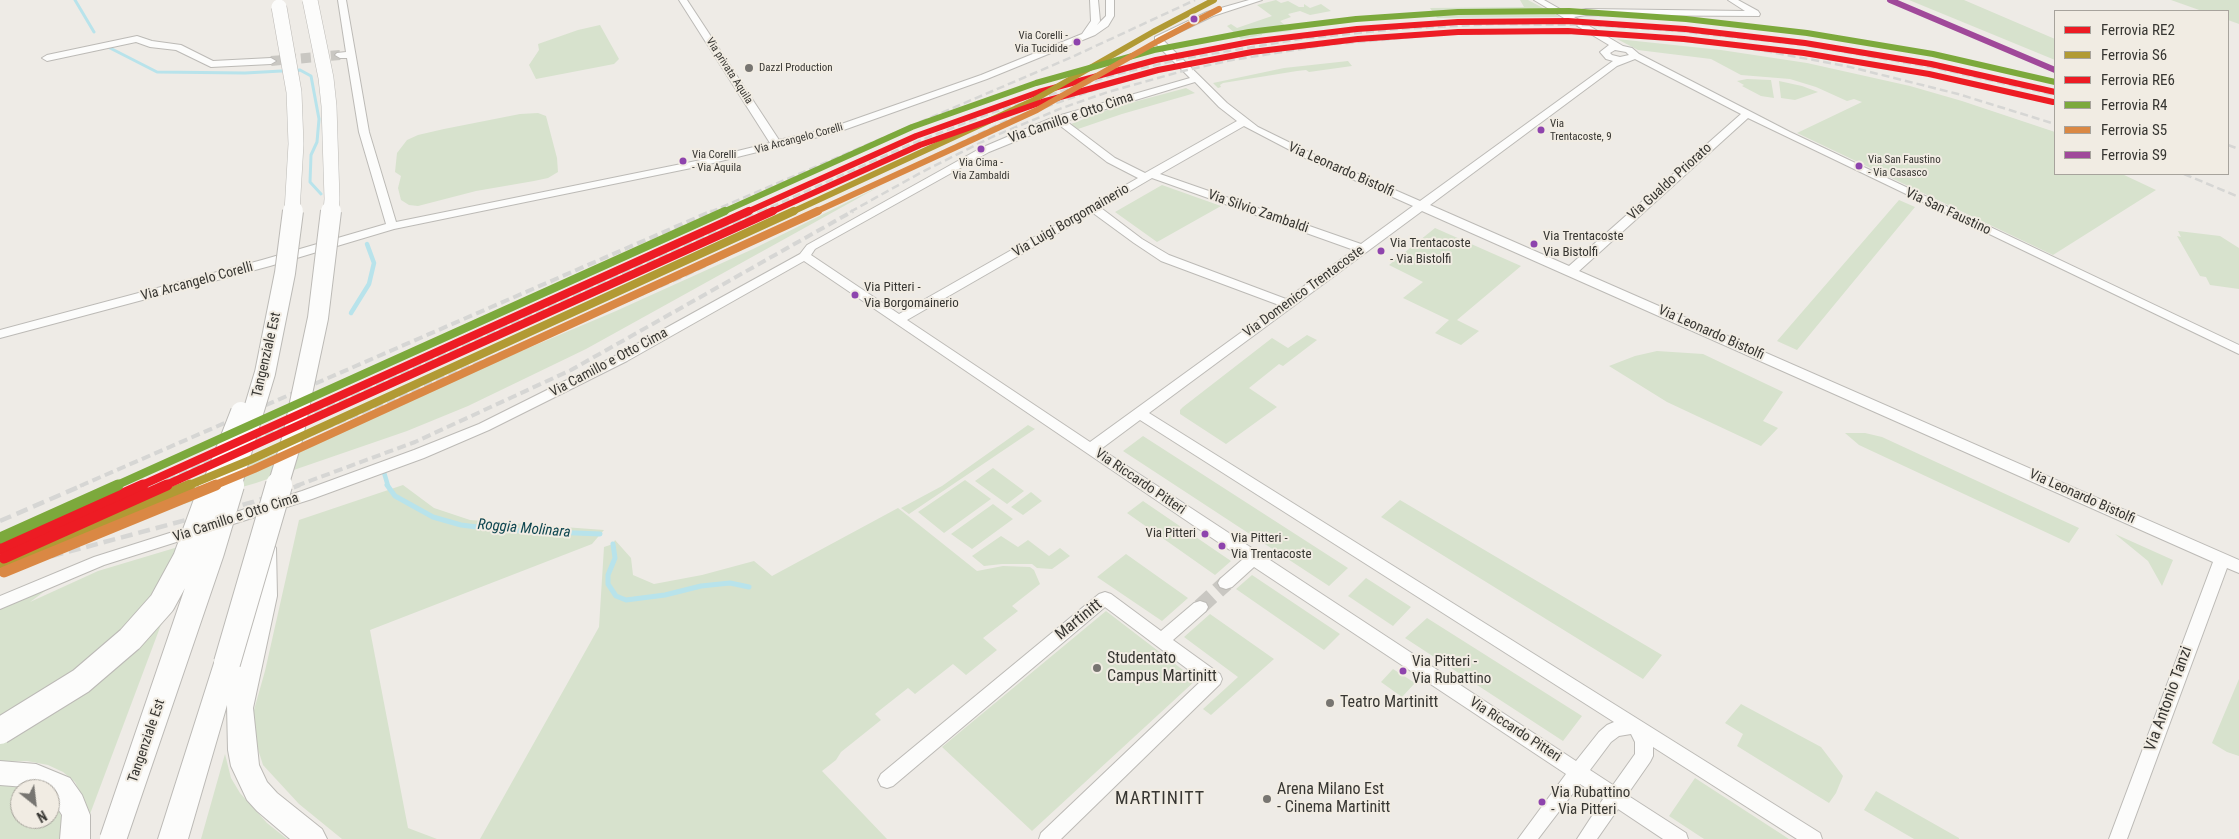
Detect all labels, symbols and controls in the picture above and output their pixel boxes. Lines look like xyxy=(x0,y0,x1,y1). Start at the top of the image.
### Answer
legend xyxy=(2054,10,2229,175)
unlabelled marker xyxy=(1189,14,1199,24)
text: Ferrovia RE2 xyxy=(2101,21,2175,39)
place label: Via Corelli - Via Tucidide xyxy=(1015,29,1068,55)
street label: Via privata Aquila xyxy=(703,35,755,107)
marker: Via Corelli - Via Tucidide xyxy=(1072,37,1082,47)
text: Ferrovia S6 xyxy=(2101,46,2167,64)
place label: Dazzl Production xyxy=(759,61,833,75)
marker: Dazzl Production xyxy=(743,62,755,74)
text: Ferrovia RE6 xyxy=(2101,71,2175,89)
street label: Via Camillo e Otto Cima xyxy=(1006,89,1136,147)
text: Ferrovia R4 xyxy=(2101,96,2167,114)
place label: Via Trentacoste, 9 xyxy=(1550,117,1612,143)
street label: Via Arcangelo Corelli xyxy=(754,121,844,157)
text: Ferrovia S5 xyxy=(2101,121,2167,139)
marker: Via Trentacoste, 9 xyxy=(1536,125,1546,135)
street label: Via Leonardo Bistolfi xyxy=(1285,139,1397,201)
street label: Via Gualdo Priorato xyxy=(1625,140,1715,224)
marker: Via Cima - Via Zambaldi xyxy=(976,144,986,154)
text: Ferrovia S9 xyxy=(2101,146,2167,164)
place label: Via Corelli - Via Aquila xyxy=(692,148,741,174)
place label: Via San Faustino - Via Casasco xyxy=(1868,153,1941,179)
marker: Via Corelli - Via Aquila xyxy=(678,156,688,166)
place label: Via Cima - Via Zambaldi xyxy=(953,156,1009,182)
marker: Via San Faustino - Via Casasco xyxy=(1854,161,1864,171)
street label: Via Luigi Borgomainerio xyxy=(1010,181,1132,261)
street label: Via San Faustino xyxy=(1903,185,1993,239)
street label: Via Silvio Zambaldi xyxy=(1205,187,1311,237)
place label: Via Trentacoste Via Bistolfi xyxy=(1543,229,1623,260)
place label: Via Trentacoste - Via Bistolfi xyxy=(1390,236,1470,267)
marker: Via Trentacoste Via Bistolfi xyxy=(1529,239,1539,249)
street label: Via Domenico Trentacoste xyxy=(1240,242,1368,342)
marker: Via Trentacoste - Via Bistolfi xyxy=(1376,246,1386,256)
street label: Via Arcangelo Corelli xyxy=(139,259,255,305)
place label: Via Pitteri - Via Borgomainerio xyxy=(864,280,959,311)
marker: Via Pitteri - Via Borgomainerio xyxy=(850,290,860,300)
street label: Via Leonardo Bistolfi xyxy=(1655,302,1767,364)
street label: Tangenziale Est xyxy=(249,311,285,399)
street label: Via Camillo e Otto Cima xyxy=(547,325,671,401)
street label: Via Riccardo Pitteri xyxy=(1091,445,1189,519)
street label: Via Leonardo Bistolfi xyxy=(2026,466,2138,528)
street label: Via Camillo e Otto Cima xyxy=(171,490,301,546)
water label: Roggia Molinara xyxy=(477,516,571,542)
place label: Via Pitteri xyxy=(1146,526,1196,542)
marker: Via Pitteri xyxy=(1200,529,1210,539)
place label: Via Pitteri - Via Trentacoste xyxy=(1231,531,1311,562)
marker: Via Pitteri - Via Trentacoste xyxy=(1217,541,1227,551)
street label: Martinitt xyxy=(1052,595,1106,645)
street label: Via Antonio Tanzi xyxy=(2141,644,2197,754)
place label: Studentato Campus Martinitt xyxy=(1107,649,1217,687)
place label: Via Pitteri - Via Rubattino xyxy=(1412,653,1491,688)
marker: Studentato Campus Martinitt xyxy=(1091,662,1103,674)
marker: Via Pitteri - Via Rubattino xyxy=(1398,666,1408,676)
place label: Teatro Martinitt xyxy=(1340,693,1438,713)
street label: Via Riccardo Pitteri xyxy=(1466,694,1564,766)
street label: Tangenziale Est xyxy=(125,697,169,785)
marker: Teatro Martinitt xyxy=(1324,697,1336,709)
north arrow xyxy=(10,779,60,829)
place label: Arena Milano Est - Cinema Martinitt xyxy=(1277,780,1390,818)
place label: Via Rubattino - Via Pitteri xyxy=(1551,784,1630,819)
district label: MARTINITT xyxy=(1114,788,1206,810)
marker: Arena Milano Est - Cinema Martinitt xyxy=(1261,793,1273,805)
marker: Via Rubattino - Via Pitteri xyxy=(1537,797,1547,807)
text: N xyxy=(34,807,49,825)

